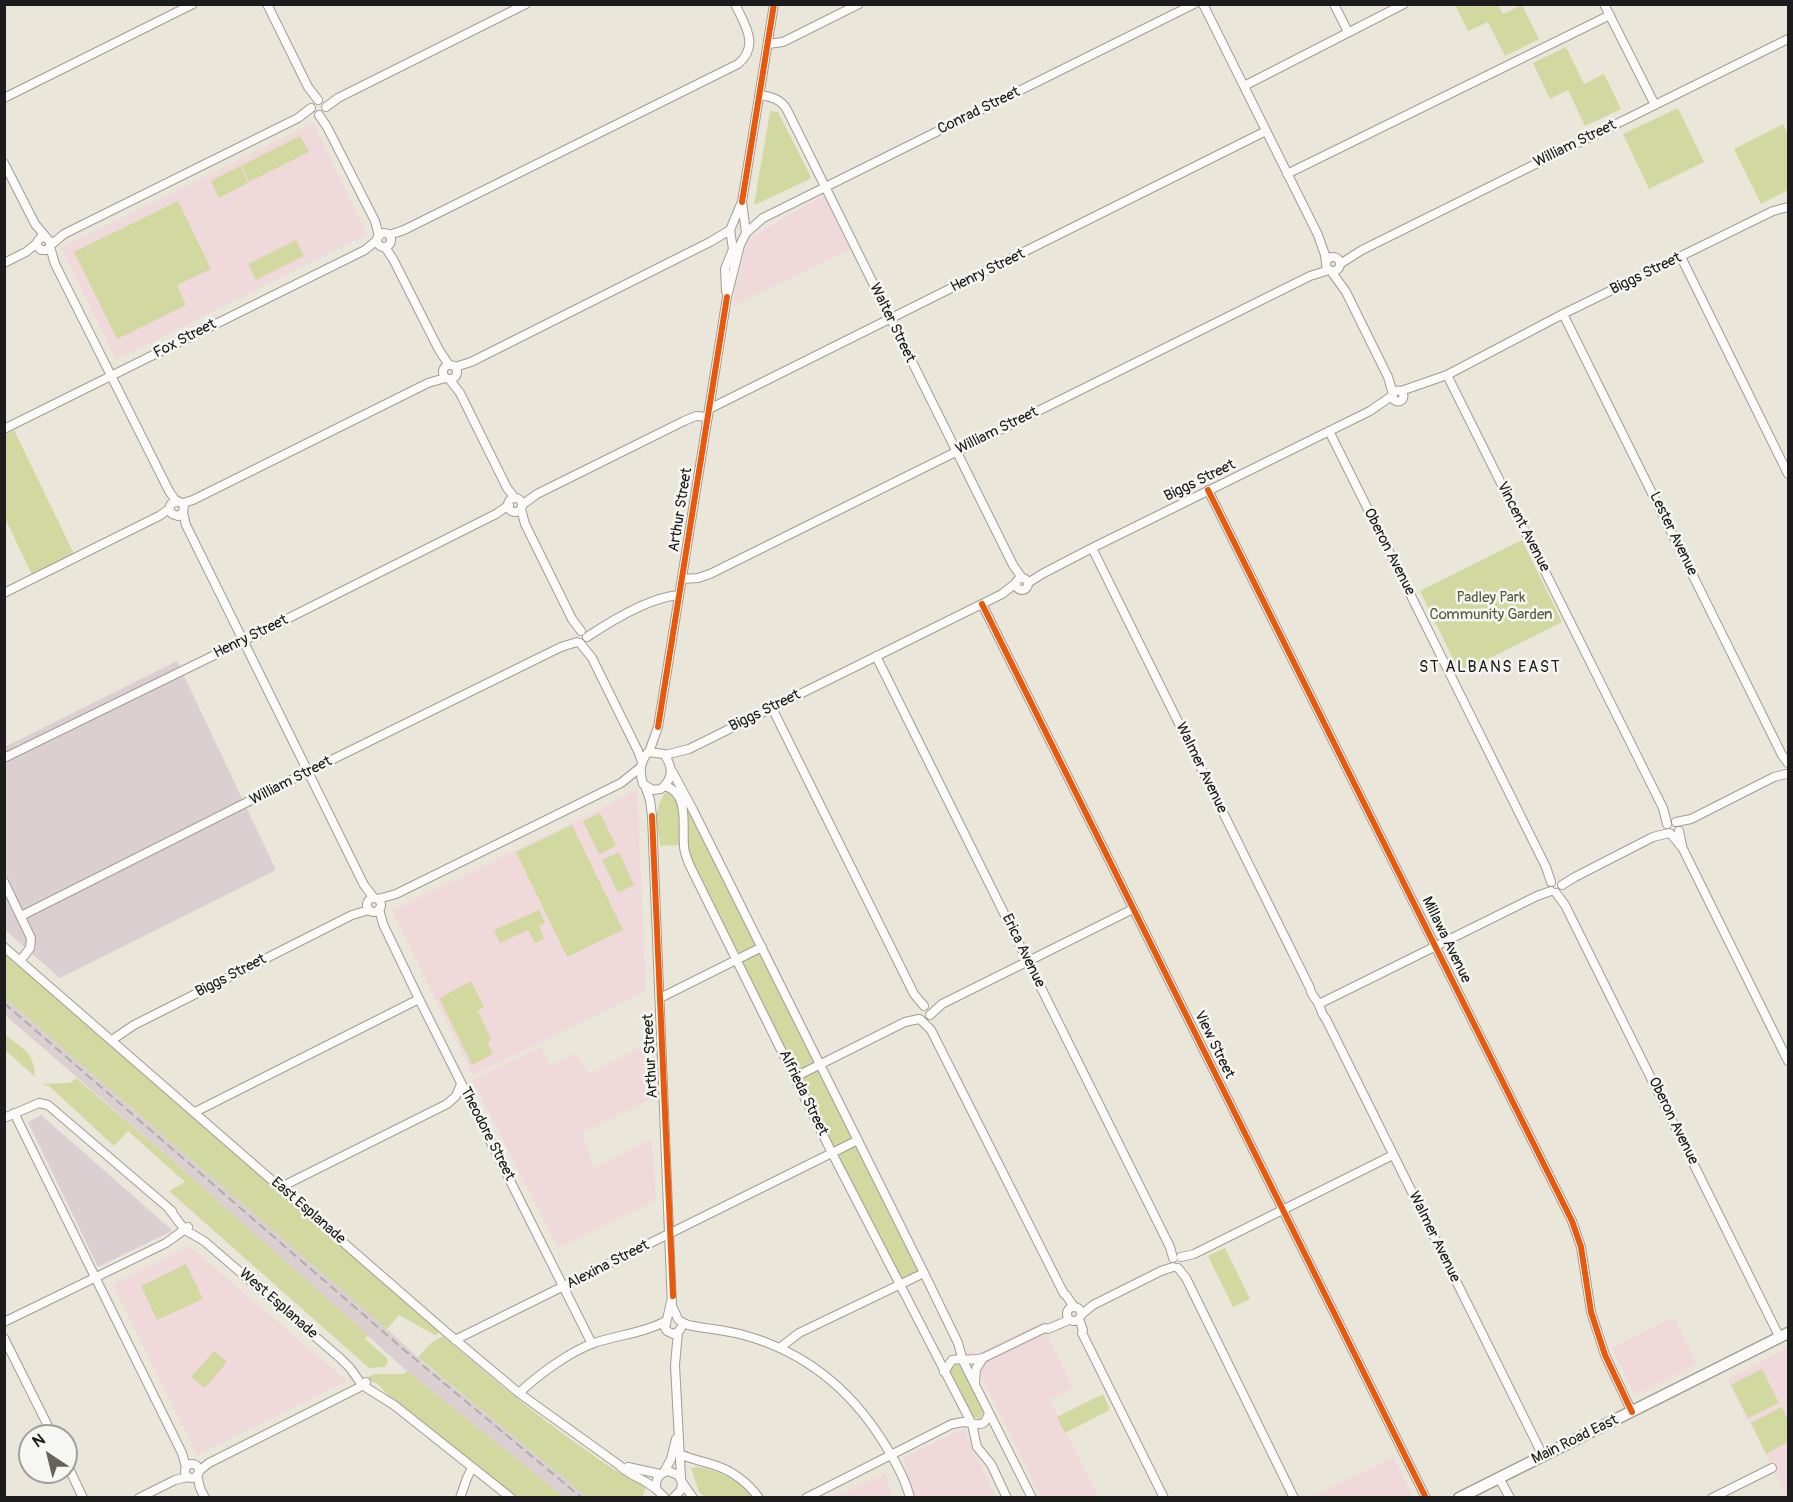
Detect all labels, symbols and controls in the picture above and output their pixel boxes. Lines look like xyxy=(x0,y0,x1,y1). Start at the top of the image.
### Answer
street label: Conrad Street xyxy=(935,83,1023,139)
street label: William Street xyxy=(1531,116,1619,172)
street label: Henry Street xyxy=(948,245,1028,297)
street label: Biggs Street xyxy=(1608,249,1684,299)
street label: Walter Street xyxy=(865,280,919,366)
street label: Fox Street xyxy=(151,316,219,362)
street label: William Street xyxy=(953,403,1041,459)
street label: Biggs Street xyxy=(1162,456,1238,506)
street label: Arthur Street xyxy=(665,467,697,553)
street label: Vincent Avenue xyxy=(1493,479,1553,575)
street label: Lester Avenue xyxy=(1645,489,1701,579)
street label: Oberon Avenue xyxy=(1359,506,1419,598)
park label: Padley Park Community Garden xyxy=(1430,589,1552,624)
street label: Henry Street xyxy=(211,611,291,663)
district label: ST ALBANS EAST xyxy=(1419,658,1561,678)
street label: Biggs Street xyxy=(727,686,803,736)
street label: Walmer Avenue xyxy=(1171,720,1231,816)
street label: William Street xyxy=(247,753,335,809)
street label: Millawa Avenue xyxy=(1417,894,1475,986)
street label: Erica Avenue xyxy=(997,911,1049,991)
street label: Biggs Street xyxy=(193,951,269,1001)
street label: View Street xyxy=(1190,1008,1238,1082)
street label: Arthur Street xyxy=(640,1013,662,1099)
street label: Alfrieda Street xyxy=(775,1047,831,1139)
street label: Oberon Avenue xyxy=(1644,1074,1702,1168)
street label: Theodore Street xyxy=(456,1084,518,1184)
street label: East Esplanade xyxy=(267,1174,349,1248)
street label: Walmer Avenue xyxy=(1404,1189,1464,1285)
street label: Alexina Street xyxy=(564,1237,652,1293)
street label: West Esplanade xyxy=(235,1265,321,1343)
street label: Main Road East xyxy=(1529,1411,1621,1469)
north arrow xyxy=(18,1424,78,1484)
text: N xyxy=(29,1430,49,1452)

